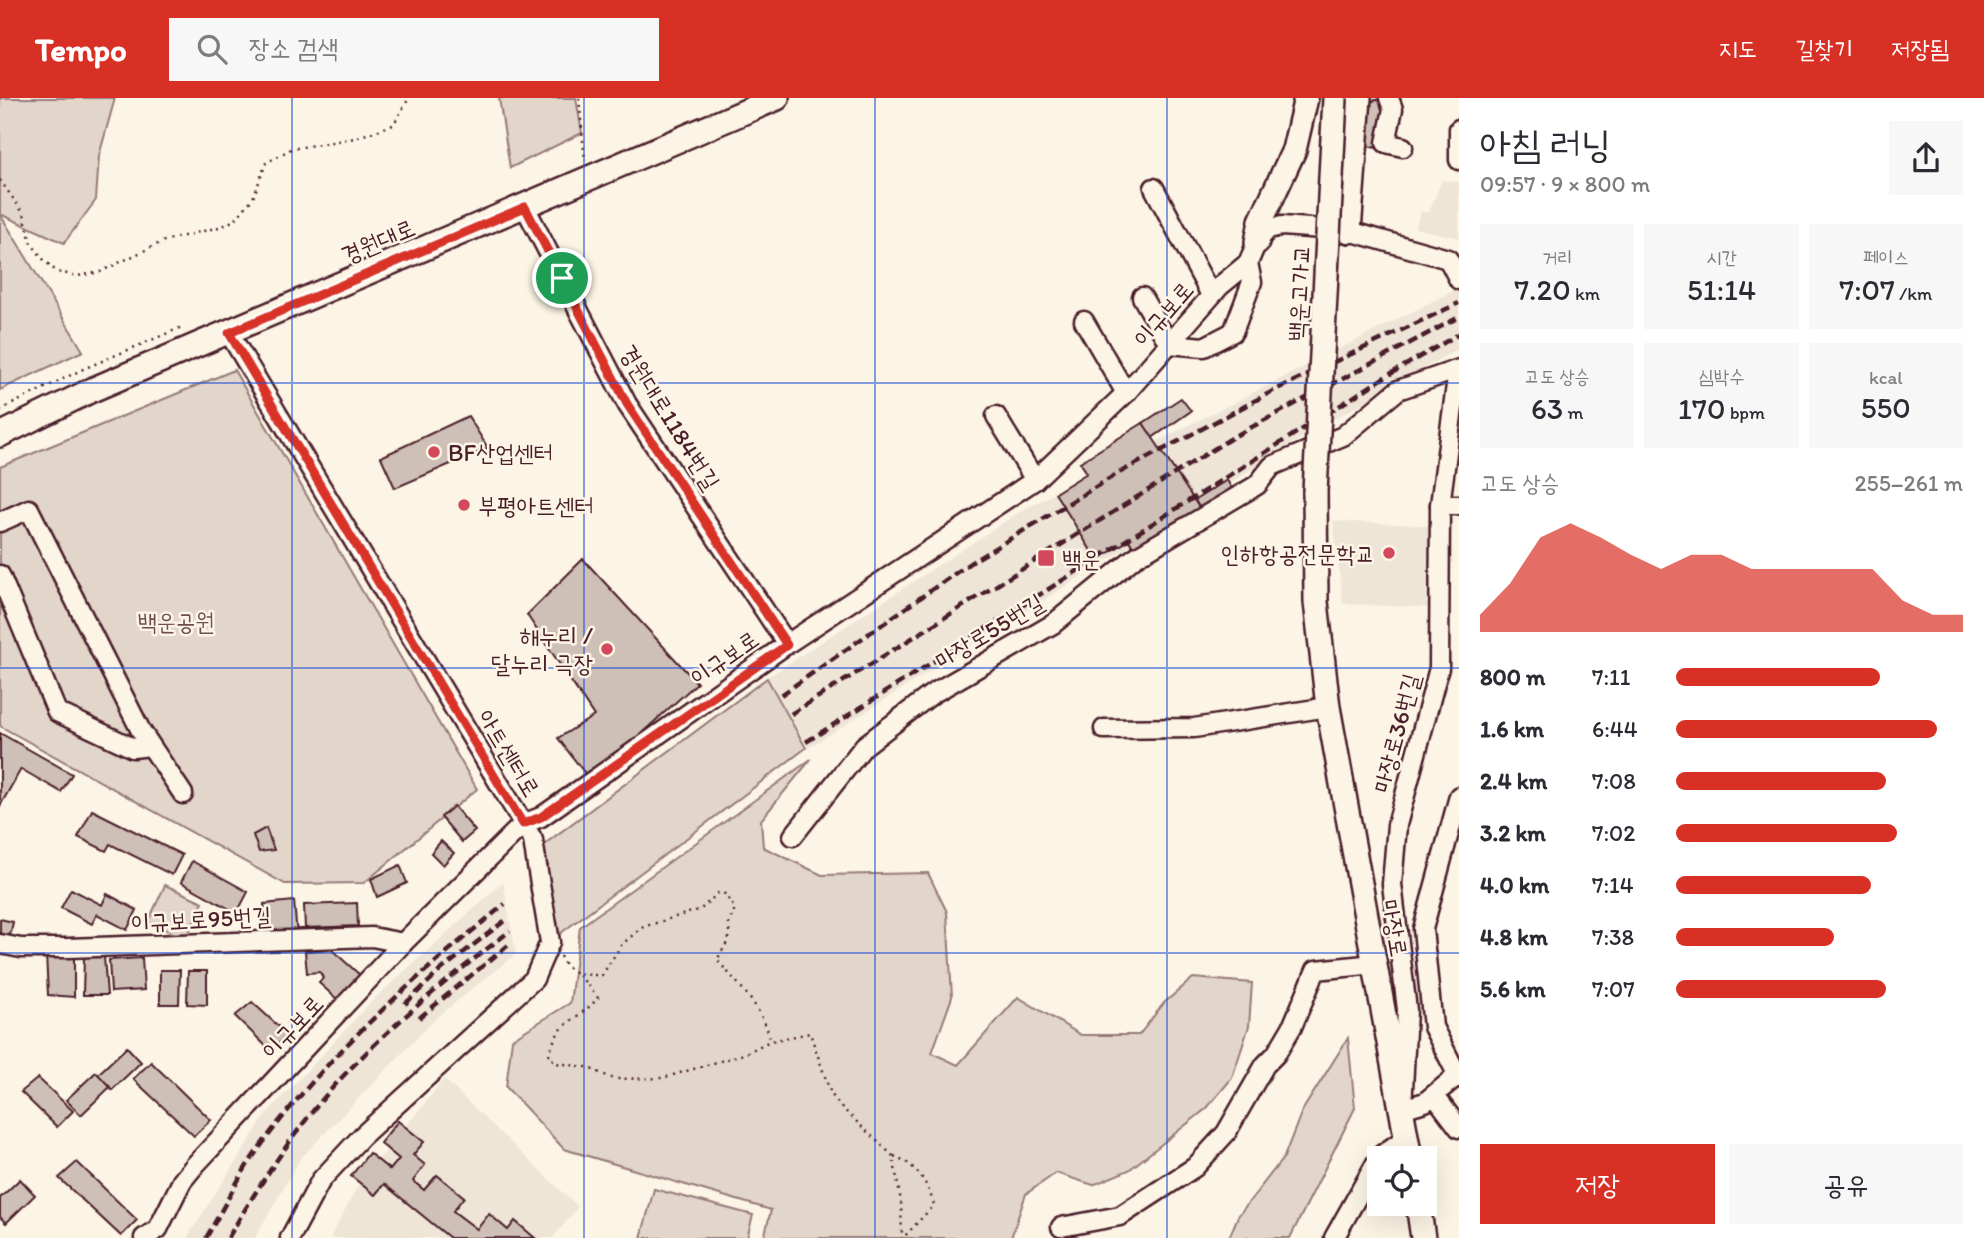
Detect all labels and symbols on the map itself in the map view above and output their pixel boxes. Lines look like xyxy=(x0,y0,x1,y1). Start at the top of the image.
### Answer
street label: 경원대로 xyxy=(337,213,419,269)
street label: 백운고가교 xyxy=(1282,244,1316,342)
pin xyxy=(532,248,592,308)
street label: 이규보로 xyxy=(1127,275,1199,353)
street label: 경원대로1184번길 xyxy=(614,339,726,495)
place label: BF산업센터 xyxy=(448,438,553,467)
marker: BF산업센터 xyxy=(426,444,442,460)
place label: 부평아트센터 xyxy=(478,491,594,520)
marker: 부평아트센터 xyxy=(456,497,472,513)
place label: 인하항공전문학교 xyxy=(1221,539,1375,568)
place label: 백운 xyxy=(1062,544,1101,573)
marker: 인하항공전문학교 xyxy=(1381,545,1397,561)
marker: 백운 xyxy=(1036,548,1056,568)
street label: 마장로55번길 xyxy=(929,587,1049,675)
park label: 백운공원 xyxy=(137,607,215,636)
place label: 해누리 / 달누리 극장 xyxy=(491,621,593,678)
street label: 이규보로 xyxy=(684,624,764,692)
marker: 해누리 / 달누리 극장 xyxy=(599,641,615,657)
street label: 마장로36번길 xyxy=(1366,670,1426,796)
street label: 아트센터로 xyxy=(472,704,546,802)
street label: 마장로 xyxy=(1376,897,1414,959)
street label: 이규보로95번길 xyxy=(130,901,272,937)
street label: 이규보로 xyxy=(255,989,329,1065)

